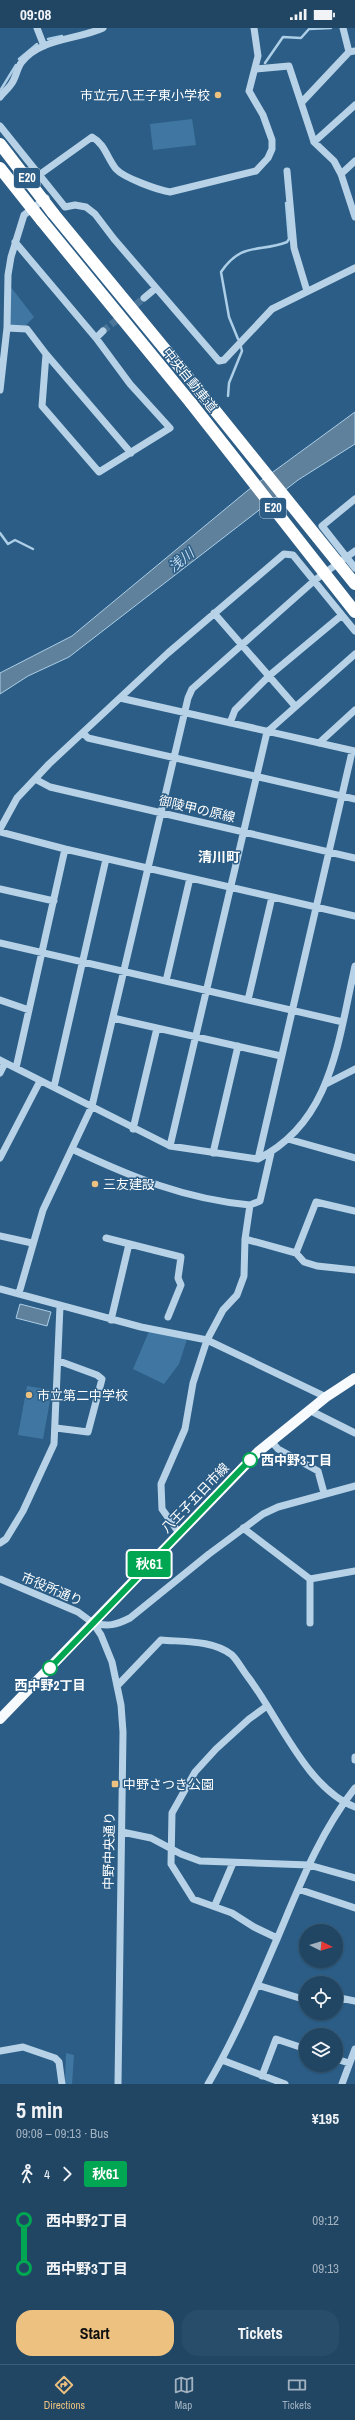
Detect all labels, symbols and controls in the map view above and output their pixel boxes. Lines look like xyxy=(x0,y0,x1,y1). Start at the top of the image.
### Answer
text: 09:08 xyxy=(20,4,51,25)
place label: 市立元八王子東小学校 xyxy=(80,87,210,104)
marker: 市立元八王子東小学校 xyxy=(213,90,223,100)
road number: E20 xyxy=(14,168,40,188)
street label: 中央自動車道 xyxy=(159,344,221,416)
road number: E20 xyxy=(260,498,286,518)
water label: 浅川 xyxy=(164,543,199,576)
street label: 御陵甲の原線 xyxy=(157,792,237,826)
district label: 清川町 xyxy=(198,848,240,866)
place label: 三友建設 xyxy=(103,1176,155,1193)
marker: 三友建設 xyxy=(90,1179,100,1189)
place label: 市立第二中学校 xyxy=(37,1387,128,1404)
marker: 市立第二中学校 xyxy=(24,1390,34,1400)
marker: 西中野3丁目 xyxy=(242,1452,258,1468)
place label: 西中野3丁目 xyxy=(261,1452,332,1469)
street label: 八王子五日市線 xyxy=(157,1459,233,1537)
line badge: 秋61 xyxy=(126,1551,172,1577)
text: 秋61 xyxy=(136,1555,162,1573)
street label: 市役所通り xyxy=(19,1568,85,1610)
marker: 西中野2丁目 xyxy=(42,1660,58,1676)
place label: 西中野2丁目 xyxy=(15,1677,85,1694)
place label: 中野さつき公園 xyxy=(123,1776,214,1793)
marker: 中野さつき公園 xyxy=(110,1779,120,1789)
street label: 中野中央通り xyxy=(100,1812,118,1890)
north arrow xyxy=(299,1924,343,1968)
map controls xyxy=(299,1924,343,2072)
button: locate xyxy=(299,1976,343,2020)
button: layers xyxy=(299,2028,343,2072)
text: 5 min xyxy=(16,2095,63,2125)
text: ¥195 xyxy=(312,2108,339,2129)
text: 09:08 – 09:13 · Bus xyxy=(16,2125,108,2142)
icon: walk xyxy=(16,2163,38,2185)
icon: forward xyxy=(56,2163,78,2185)
text: 秋61 xyxy=(92,2165,119,2183)
text: 4 xyxy=(44,2166,50,2183)
text: 西中野2丁目 xyxy=(46,2210,128,2231)
text: 09:12 xyxy=(312,2212,339,2229)
text: 西中野3丁目 xyxy=(46,2258,128,2279)
text: 09:13 xyxy=(312,2260,339,2277)
button: Start xyxy=(16,2310,174,2356)
button: Tickets xyxy=(182,2310,339,2356)
tab: Directions xyxy=(44,2374,85,2412)
tab: Map xyxy=(173,2374,195,2412)
tab: Tickets xyxy=(282,2374,311,2412)

